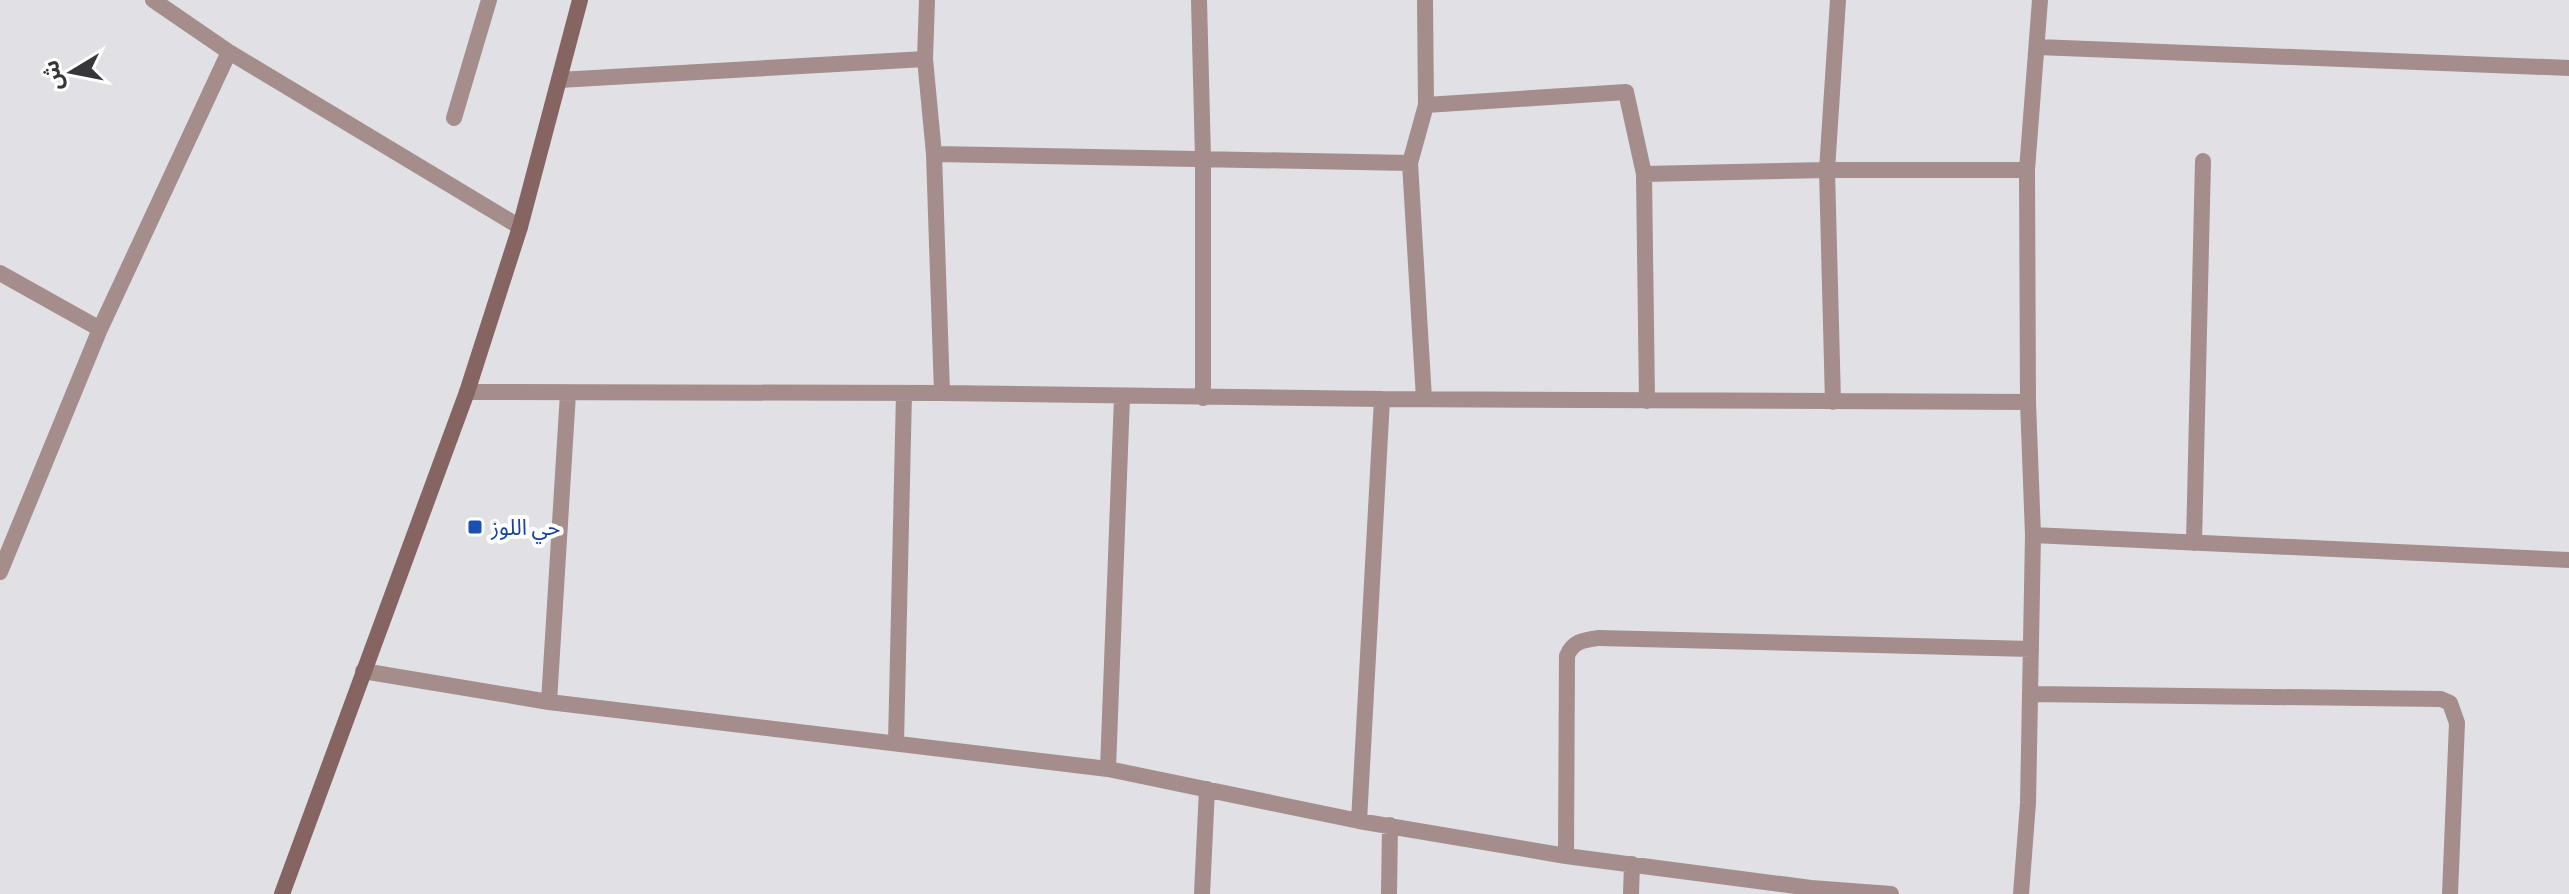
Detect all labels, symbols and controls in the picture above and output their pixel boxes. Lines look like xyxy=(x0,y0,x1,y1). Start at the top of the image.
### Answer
north arrow xyxy=(32,32,112,112)
text: ش xyxy=(35,58,70,93)
place label: حي اللوز xyxy=(490,512,561,544)
marker: حي اللوز xyxy=(466,518,484,536)

